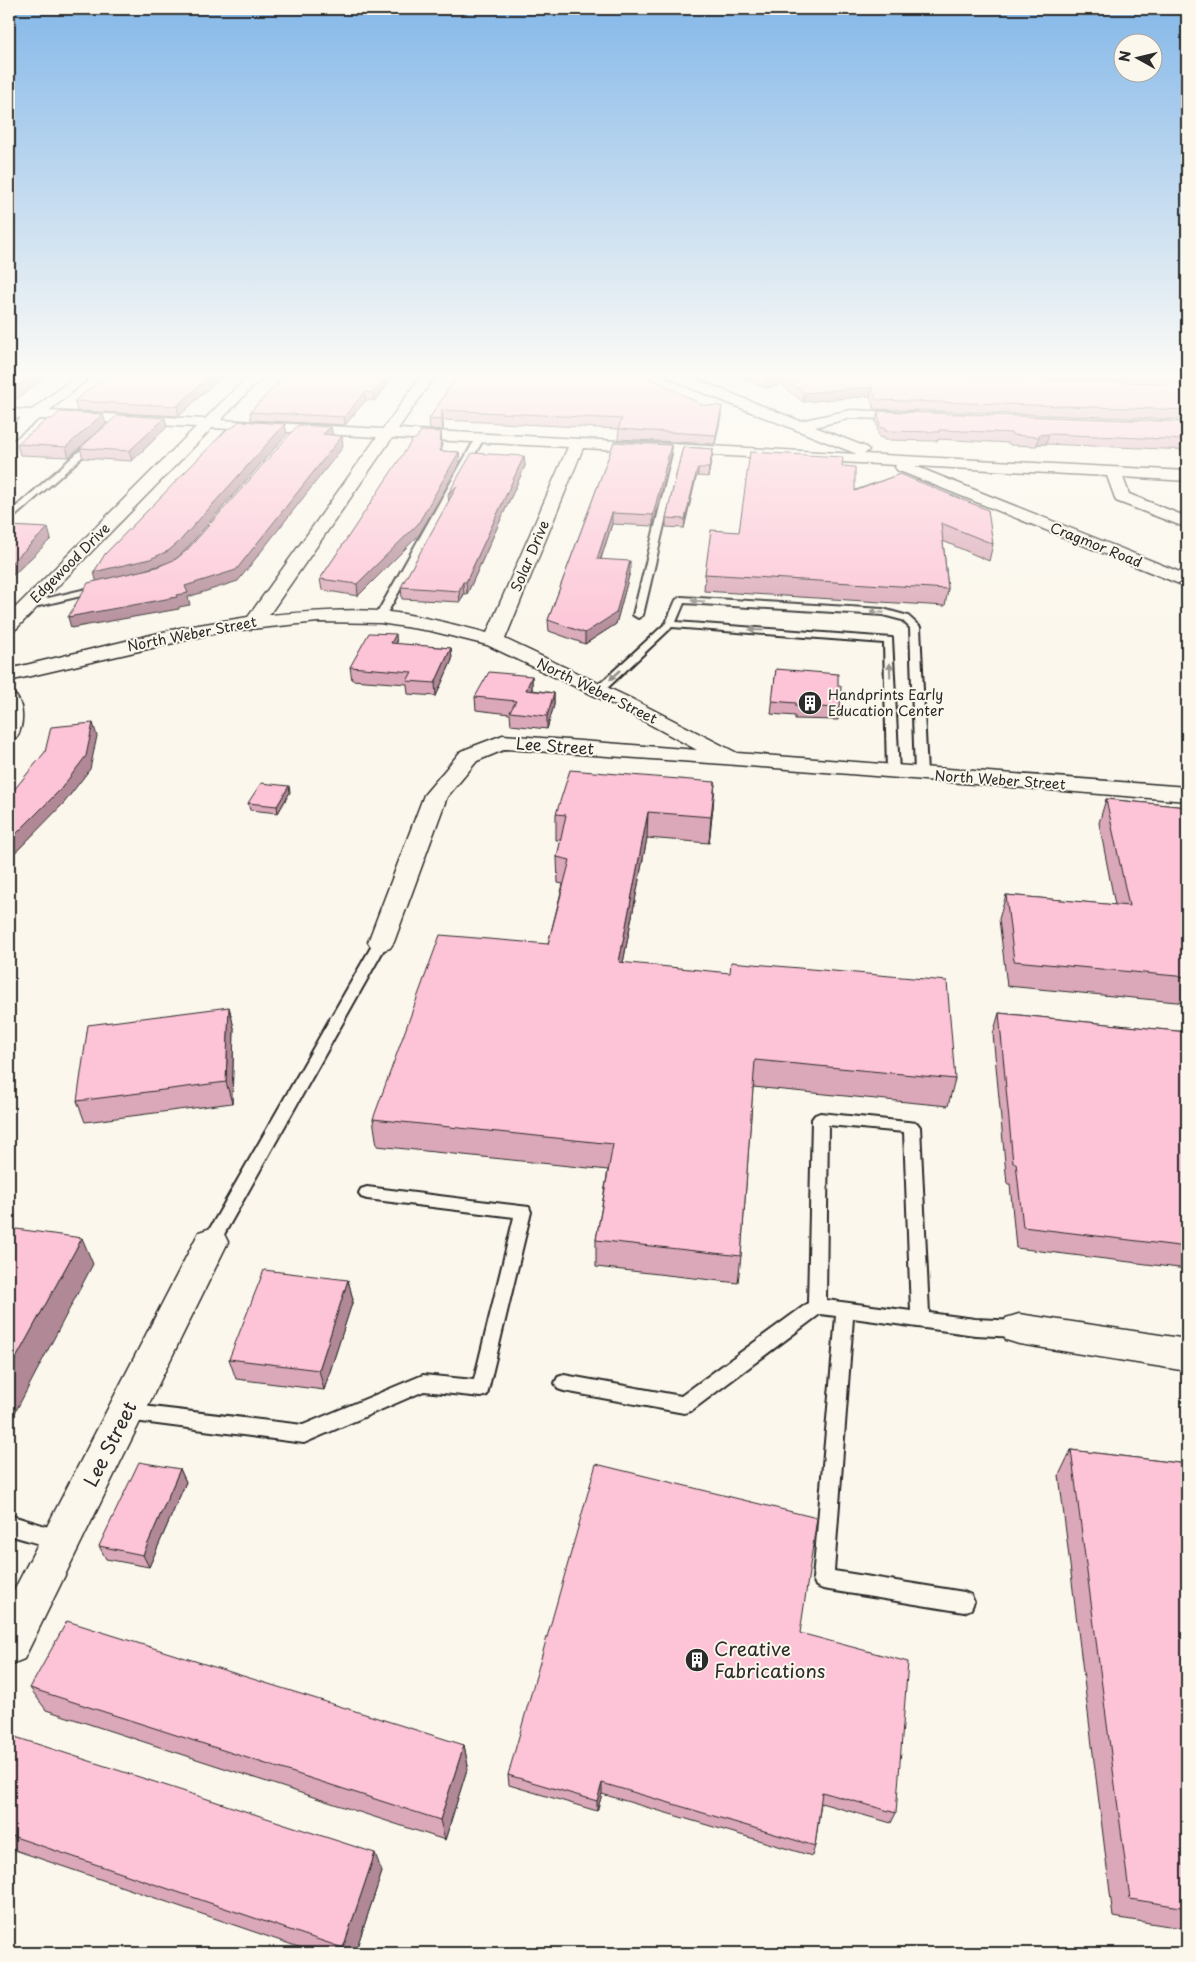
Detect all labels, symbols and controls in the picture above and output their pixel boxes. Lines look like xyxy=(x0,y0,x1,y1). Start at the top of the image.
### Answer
north arrow xyxy=(1114,32,1164,82)
text: N xyxy=(1113,49,1136,63)
street label: Solar Drive xyxy=(505,516,554,595)
street label: Cragmor Road xyxy=(1047,517,1145,573)
street label: Edgewood Drive xyxy=(25,518,114,607)
one-way arrow xyxy=(689,596,705,604)
one-way arrow xyxy=(869,607,885,615)
street label: North Weber Street xyxy=(125,611,259,656)
one-way arrow xyxy=(748,626,764,634)
street label: North Weber Street xyxy=(534,652,661,729)
one-way arrow xyxy=(885,662,893,678)
one-way arrow xyxy=(609,669,621,681)
place label: Handprints Early Education Center xyxy=(828,684,944,721)
building icon: Handprints Early Education Center xyxy=(797,690,823,716)
street label: Lee Street xyxy=(515,730,595,760)
street label: North Weber Street xyxy=(934,764,1066,795)
street label: Lee Street xyxy=(76,1396,143,1491)
place label: Creative Fabrications xyxy=(714,1634,826,1684)
building icon: Creative Fabrications xyxy=(684,1647,710,1673)

